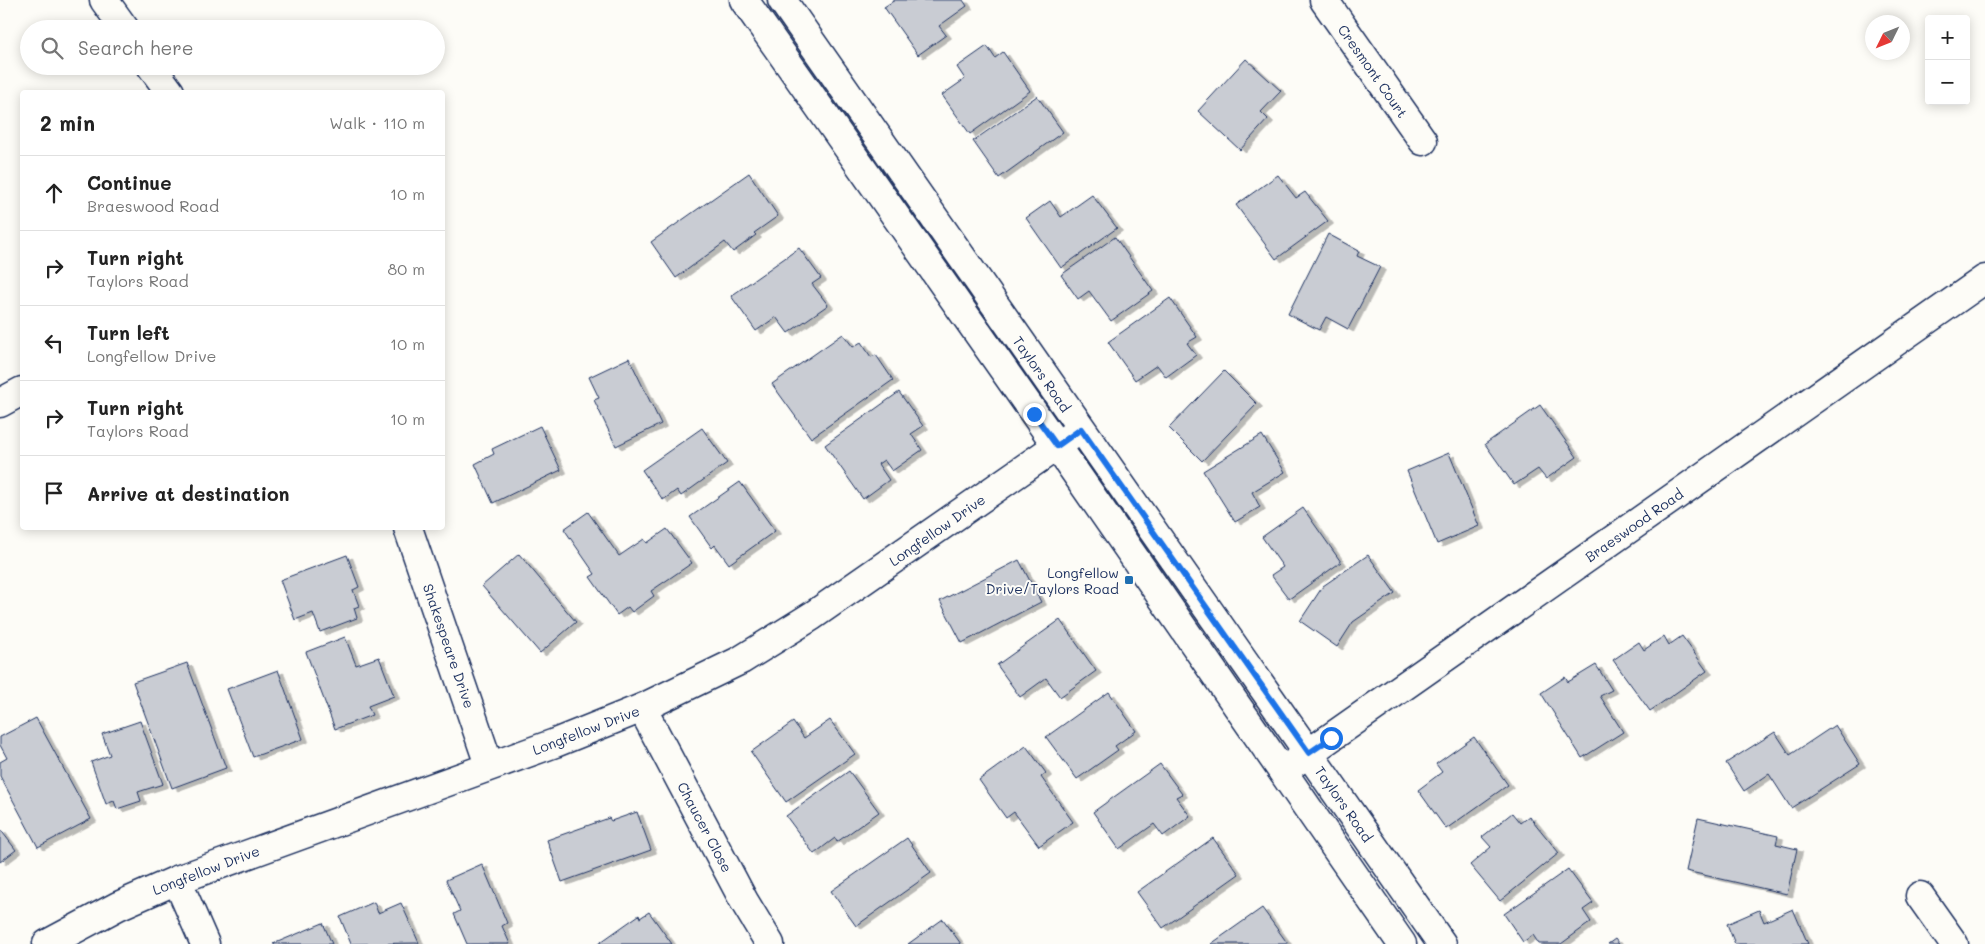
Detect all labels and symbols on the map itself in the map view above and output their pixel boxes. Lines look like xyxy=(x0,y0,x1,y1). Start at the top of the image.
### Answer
north arrow xyxy=(1865,15,1910,60)
street label: Cresmont Court xyxy=(1334,21,1412,121)
street label: Taylors Road xyxy=(1009,332,1075,416)
route end xyxy=(1023,403,1046,426)
street label: Braeswood Road xyxy=(1581,484,1687,566)
street label: Longfellow Drive xyxy=(885,490,989,570)
place label: Longfellow Drive/Taylors Road xyxy=(986,563,1119,598)
marker: Longfellow Drive/Taylors Road xyxy=(1123,574,1135,586)
street label: Shakespeare Drive xyxy=(419,581,479,711)
street label: Longfellow Drive xyxy=(530,701,642,759)
route start xyxy=(1320,727,1343,750)
street label: Taylors Road xyxy=(1311,762,1377,846)
street label: Chaucer Close xyxy=(673,778,737,876)
street label: Longfellow Drive xyxy=(150,841,262,899)

